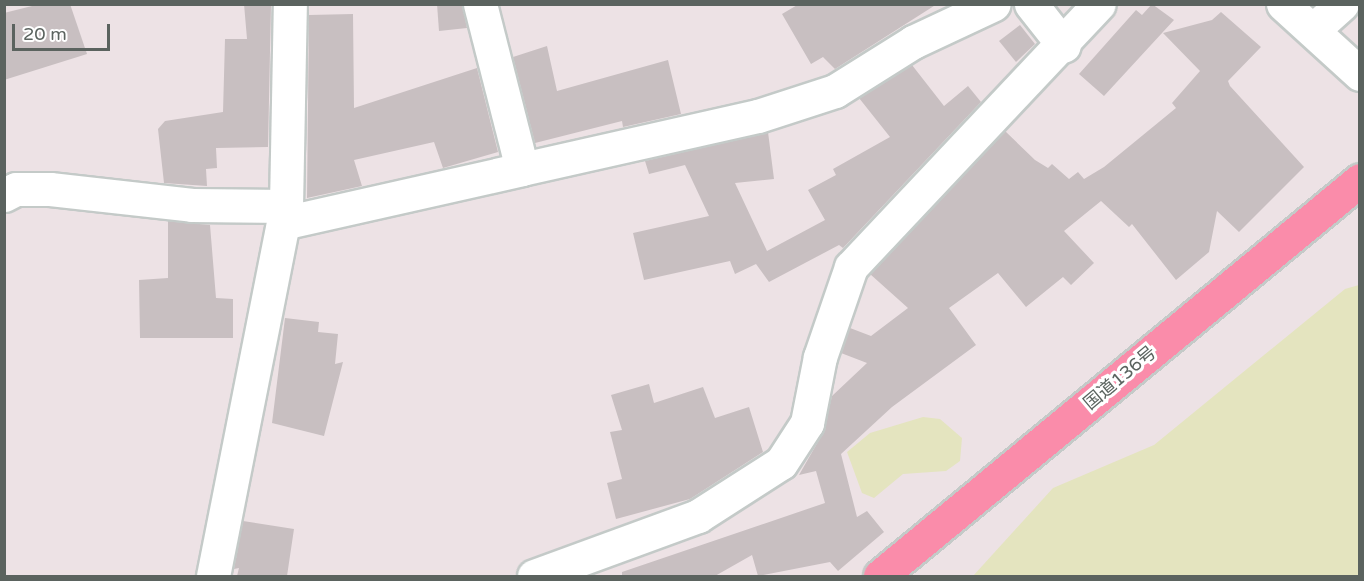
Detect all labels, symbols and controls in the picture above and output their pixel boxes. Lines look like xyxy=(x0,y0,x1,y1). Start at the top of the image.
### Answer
scale bar xyxy=(15,12,112,50)
text: 20 m xyxy=(23,23,67,45)
street label: 国道136号 xyxy=(1079,341,1161,415)

